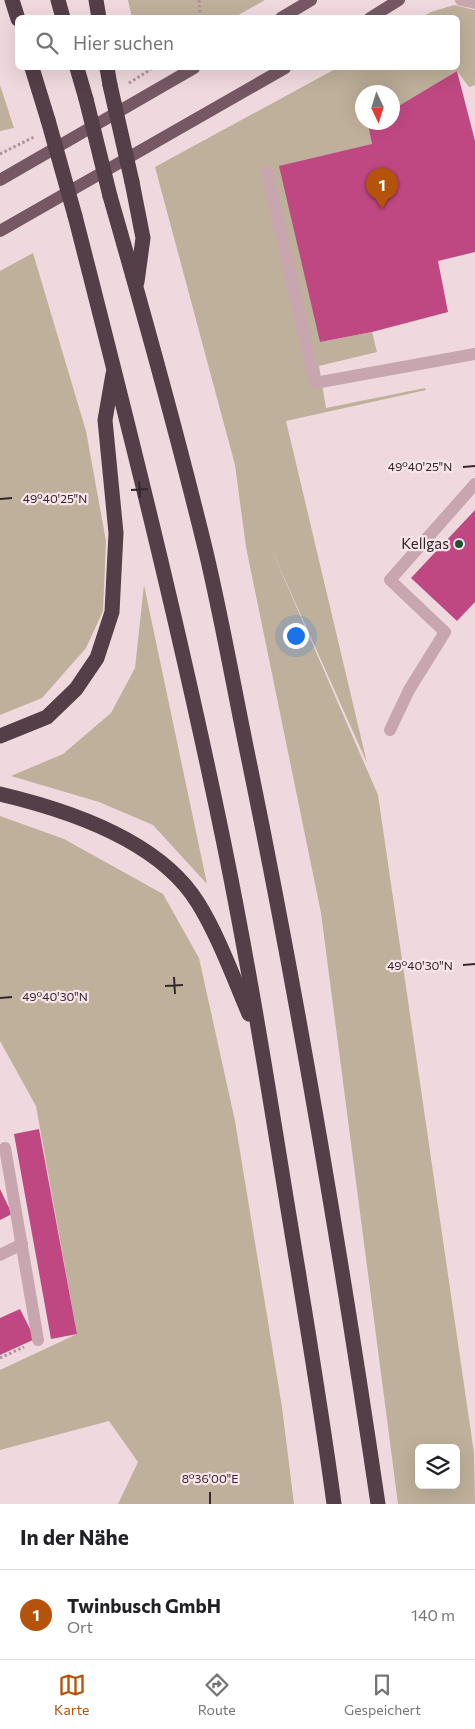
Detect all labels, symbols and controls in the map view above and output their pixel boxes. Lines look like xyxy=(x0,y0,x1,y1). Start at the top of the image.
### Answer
search box xyxy=(15,15,460,70)
icon: search xyxy=(33,29,61,57)
text: Hier suchen xyxy=(73,31,174,54)
north arrow xyxy=(355,85,400,130)
pin: 1 xyxy=(366,168,398,209)
text: 49°40'25"N xyxy=(388,459,452,473)
text: 49°40'25"N xyxy=(23,491,87,505)
place label: Kellgas xyxy=(401,534,449,552)
marker: Kellgas xyxy=(453,538,465,550)
your location xyxy=(283,623,309,649)
text: 49°40'30"N xyxy=(387,958,453,972)
text: 49°40'30"N xyxy=(22,989,88,1003)
map controls xyxy=(415,1444,460,1489)
button: layers xyxy=(415,1444,460,1489)
text: 8°36'00"E xyxy=(182,1471,238,1485)
text: In der Nähe xyxy=(20,1524,129,1549)
text: Twinbusch GmbH xyxy=(67,1594,221,1617)
text: 1 xyxy=(32,1605,40,1624)
text: 140 m xyxy=(411,1605,455,1624)
text: Ort xyxy=(67,1617,93,1636)
tab: Karte xyxy=(54,1671,89,1718)
tab: Route xyxy=(198,1671,236,1718)
tab: Gespeichert xyxy=(344,1671,421,1718)

